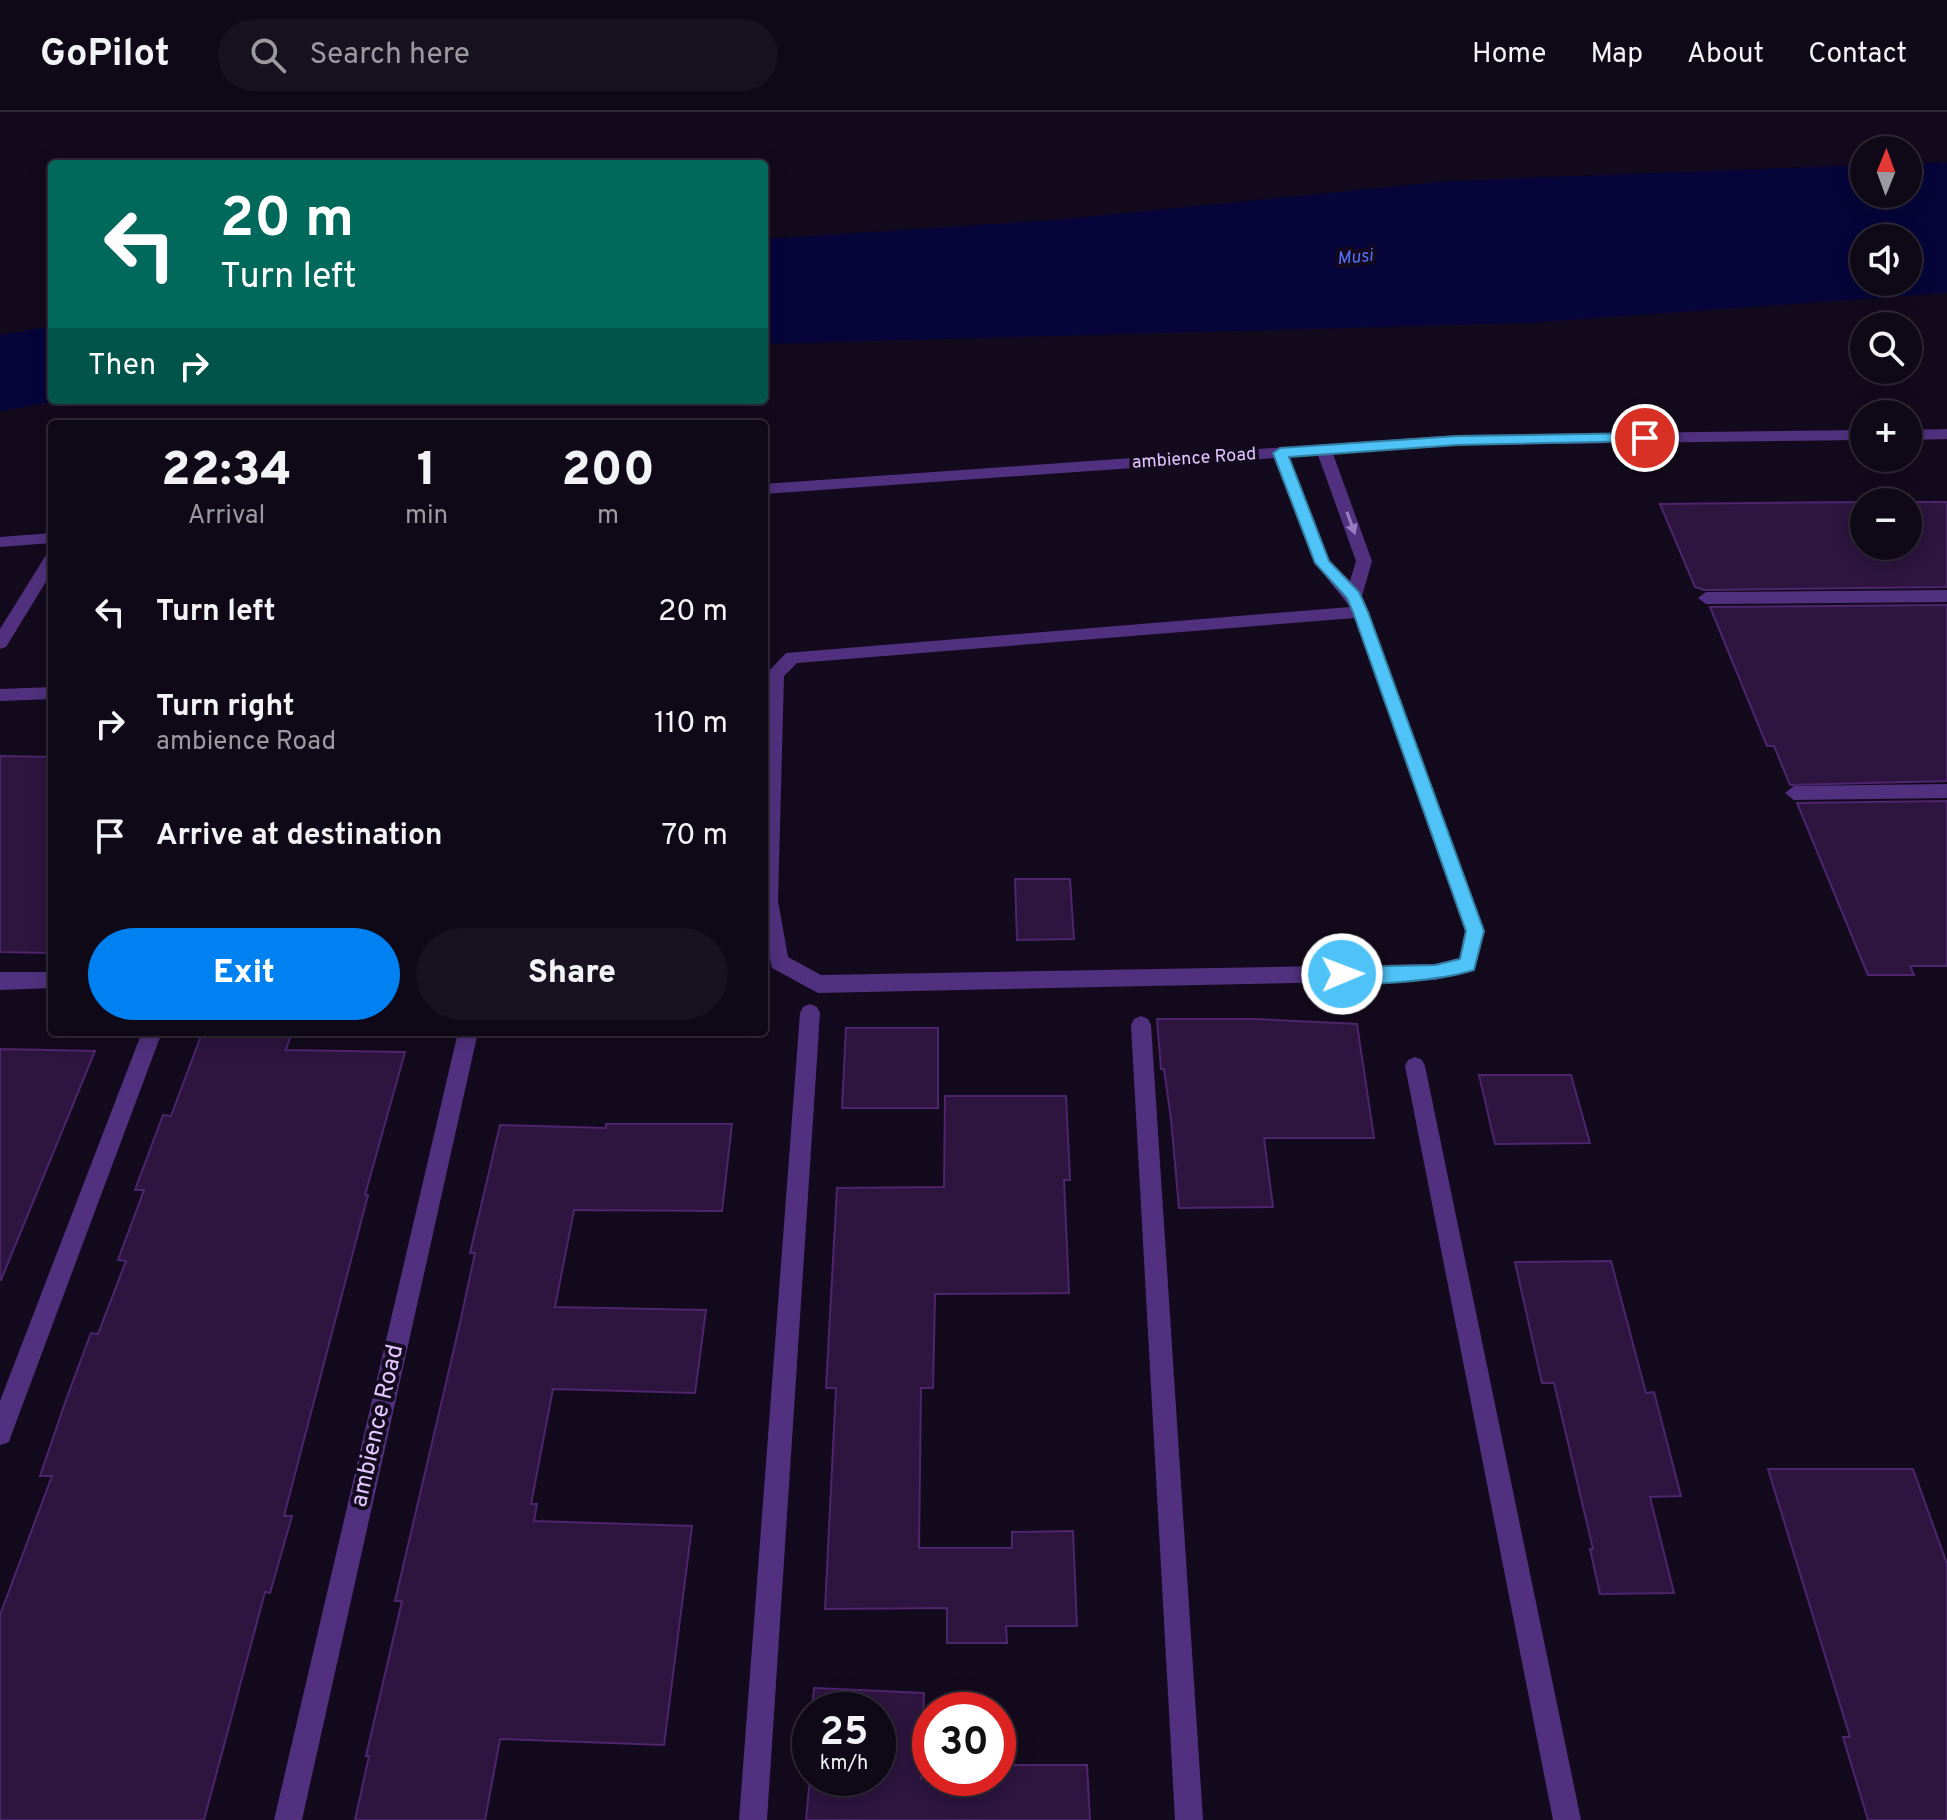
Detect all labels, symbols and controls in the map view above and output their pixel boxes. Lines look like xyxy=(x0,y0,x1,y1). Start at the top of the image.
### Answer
search box xyxy=(218,19,778,91)
text: GoPilot xyxy=(40,31,170,80)
icon: search xyxy=(246,33,290,77)
text: Search here xyxy=(310,37,470,74)
text: Home xyxy=(1472,37,1546,73)
text: Map xyxy=(1590,37,1643,73)
text: About xyxy=(1687,37,1764,73)
text: Contact xyxy=(1808,37,1907,73)
north arrow xyxy=(1850,136,1922,208)
map controls xyxy=(1850,136,1922,560)
text: 20 m xyxy=(220,186,354,256)
icon: left xyxy=(88,192,192,296)
button: sound xyxy=(1850,224,1922,296)
water label: Musi xyxy=(1336,245,1376,271)
text: Turn left xyxy=(220,255,357,301)
button: search xyxy=(1850,312,1922,384)
icon: right xyxy=(172,344,216,388)
text: Then xyxy=(88,348,156,385)
button: + xyxy=(1850,400,1922,472)
pin xyxy=(1611,404,1679,472)
icon: arrive xyxy=(1623,416,1667,460)
text: 22:34 xyxy=(161,442,292,502)
text: 1 xyxy=(417,442,436,502)
text: 200 xyxy=(561,442,655,502)
street label: ambience Road xyxy=(1131,443,1257,475)
button: − xyxy=(1850,488,1922,560)
text: Arrival xyxy=(188,500,265,533)
text: min xyxy=(405,500,448,533)
text: m xyxy=(597,500,619,533)
one-way arrow xyxy=(1345,511,1357,535)
icon: left xyxy=(88,590,132,634)
text: Turn left xyxy=(156,594,276,631)
text: 20 m xyxy=(658,594,728,631)
text: Turn right xyxy=(156,689,294,726)
icon: right xyxy=(88,702,132,746)
text: 110 m xyxy=(654,706,728,743)
text: ambience Road xyxy=(156,726,336,759)
icon: arrive xyxy=(88,814,132,858)
text: Arrive at destination xyxy=(156,818,442,855)
text: 70 m xyxy=(662,818,728,855)
button: Exit xyxy=(88,928,400,1020)
button: Share xyxy=(416,928,728,1020)
position arrow xyxy=(1300,932,1384,1016)
street label: ambience Road xyxy=(345,1342,411,1510)
speed limit sign: 30 xyxy=(912,1692,1016,1796)
text: 25 xyxy=(820,1709,868,1759)
text: km/h xyxy=(820,1751,868,1777)

